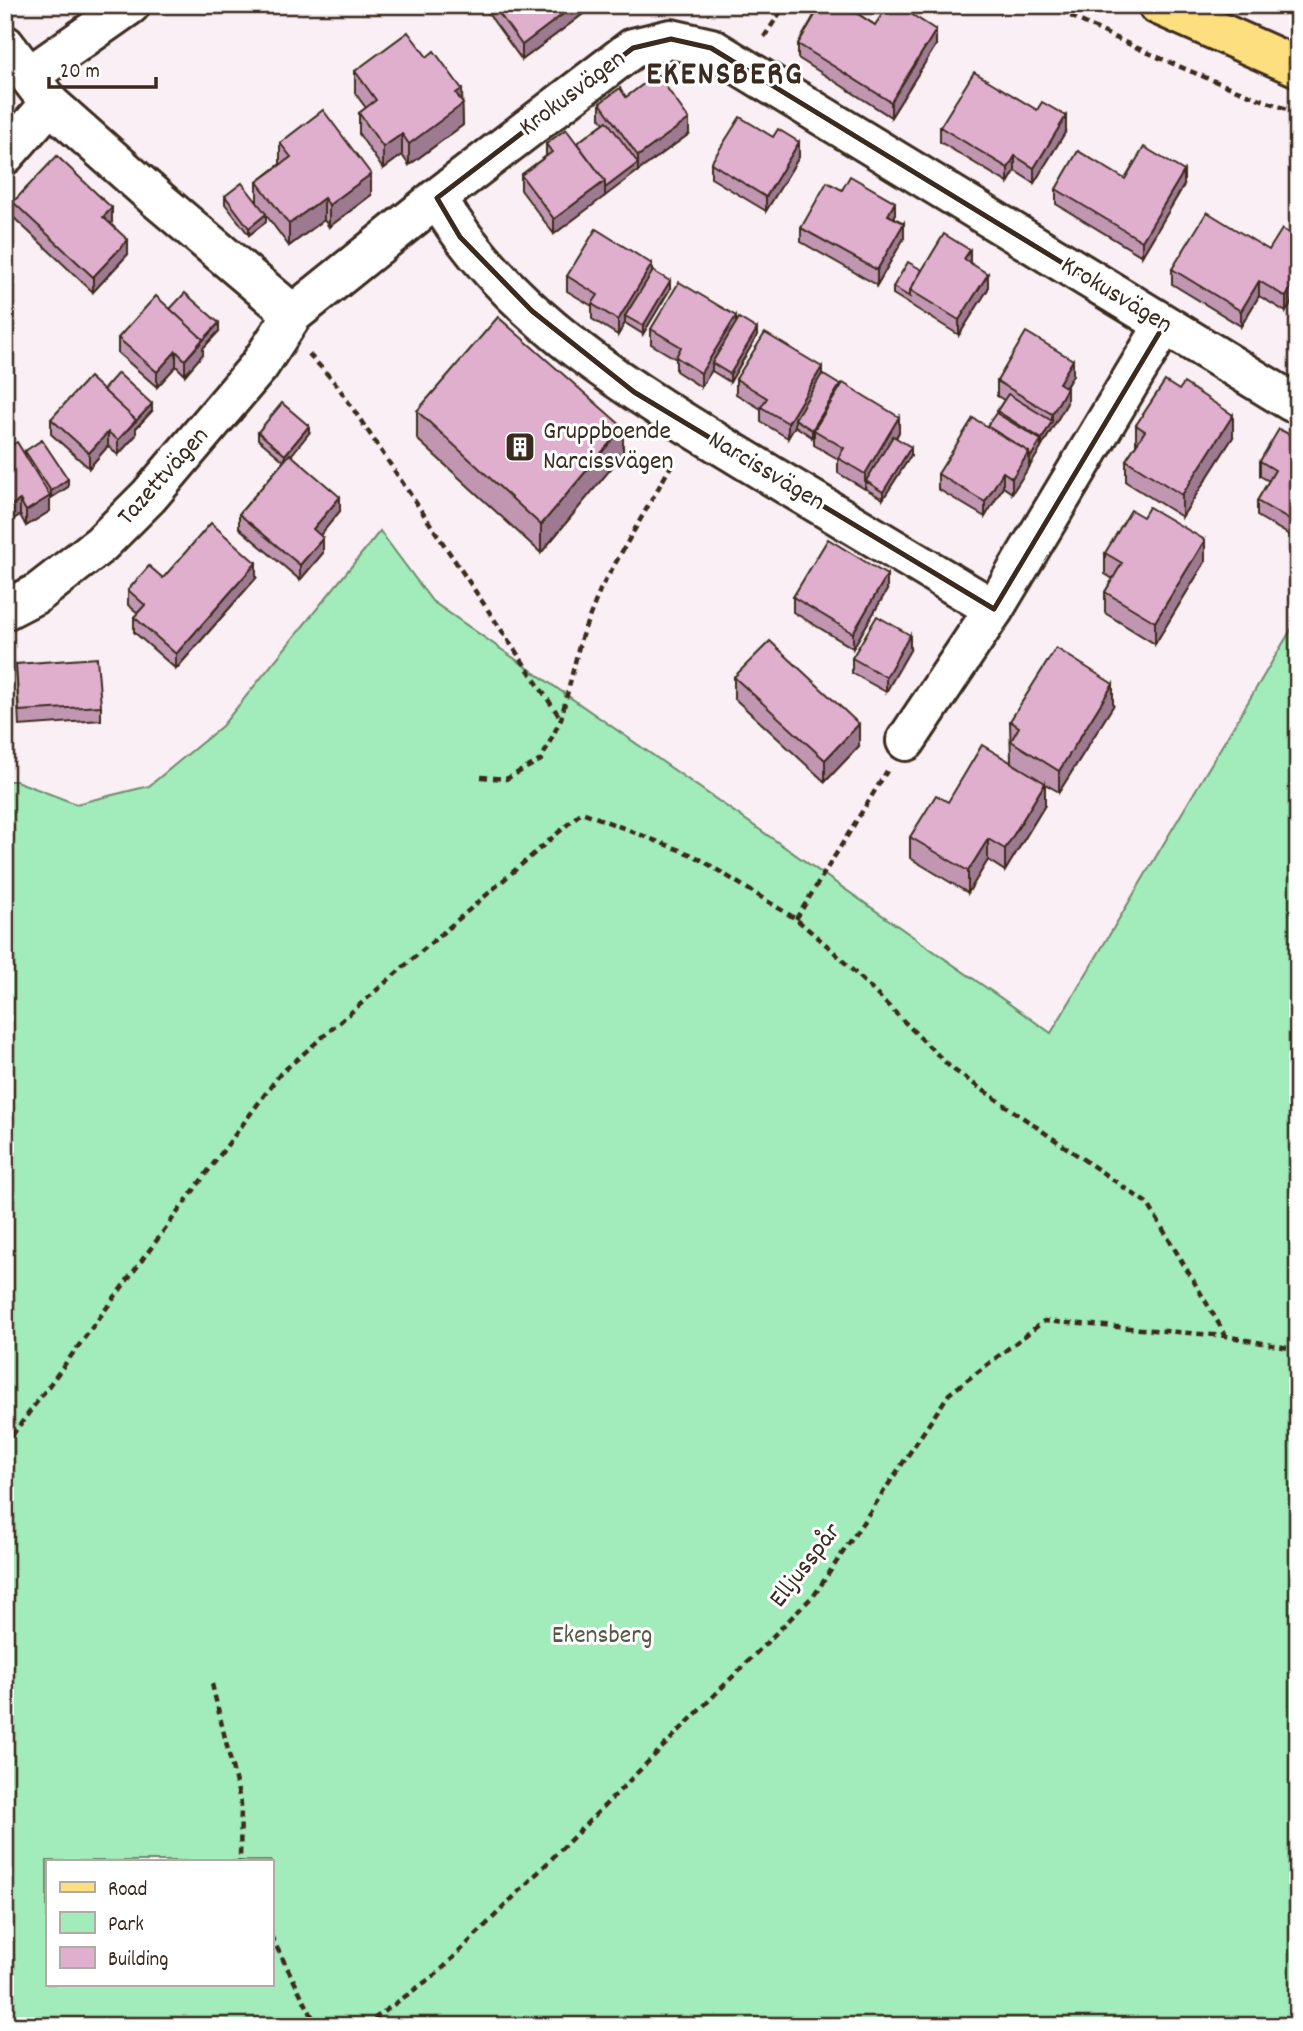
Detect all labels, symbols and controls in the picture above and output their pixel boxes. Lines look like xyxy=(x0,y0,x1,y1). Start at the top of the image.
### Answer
street label: Krokusvägen xyxy=(512,42,634,146)
scale bar xyxy=(49,46,156,90)
district label: EKENSBERG xyxy=(646,53,804,100)
text: 20 m xyxy=(60,58,100,88)
street label: Krokusvägen xyxy=(1053,248,1179,344)
place label: Gruppboende Narcissvägen xyxy=(543,414,673,481)
street label: Tazettvägen xyxy=(110,419,218,535)
street label: Narcissvägen xyxy=(701,423,831,521)
building icon: Gruppboende Narcissvägen xyxy=(503,430,537,464)
street label: Elljusspår xyxy=(761,1515,851,1616)
park label: Ekensberg xyxy=(552,1618,652,1655)
legend xyxy=(46,1860,273,1986)
text: Road xyxy=(108,1876,147,1906)
text: Park xyxy=(108,1911,144,1941)
text: Building xyxy=(108,1946,168,1976)

